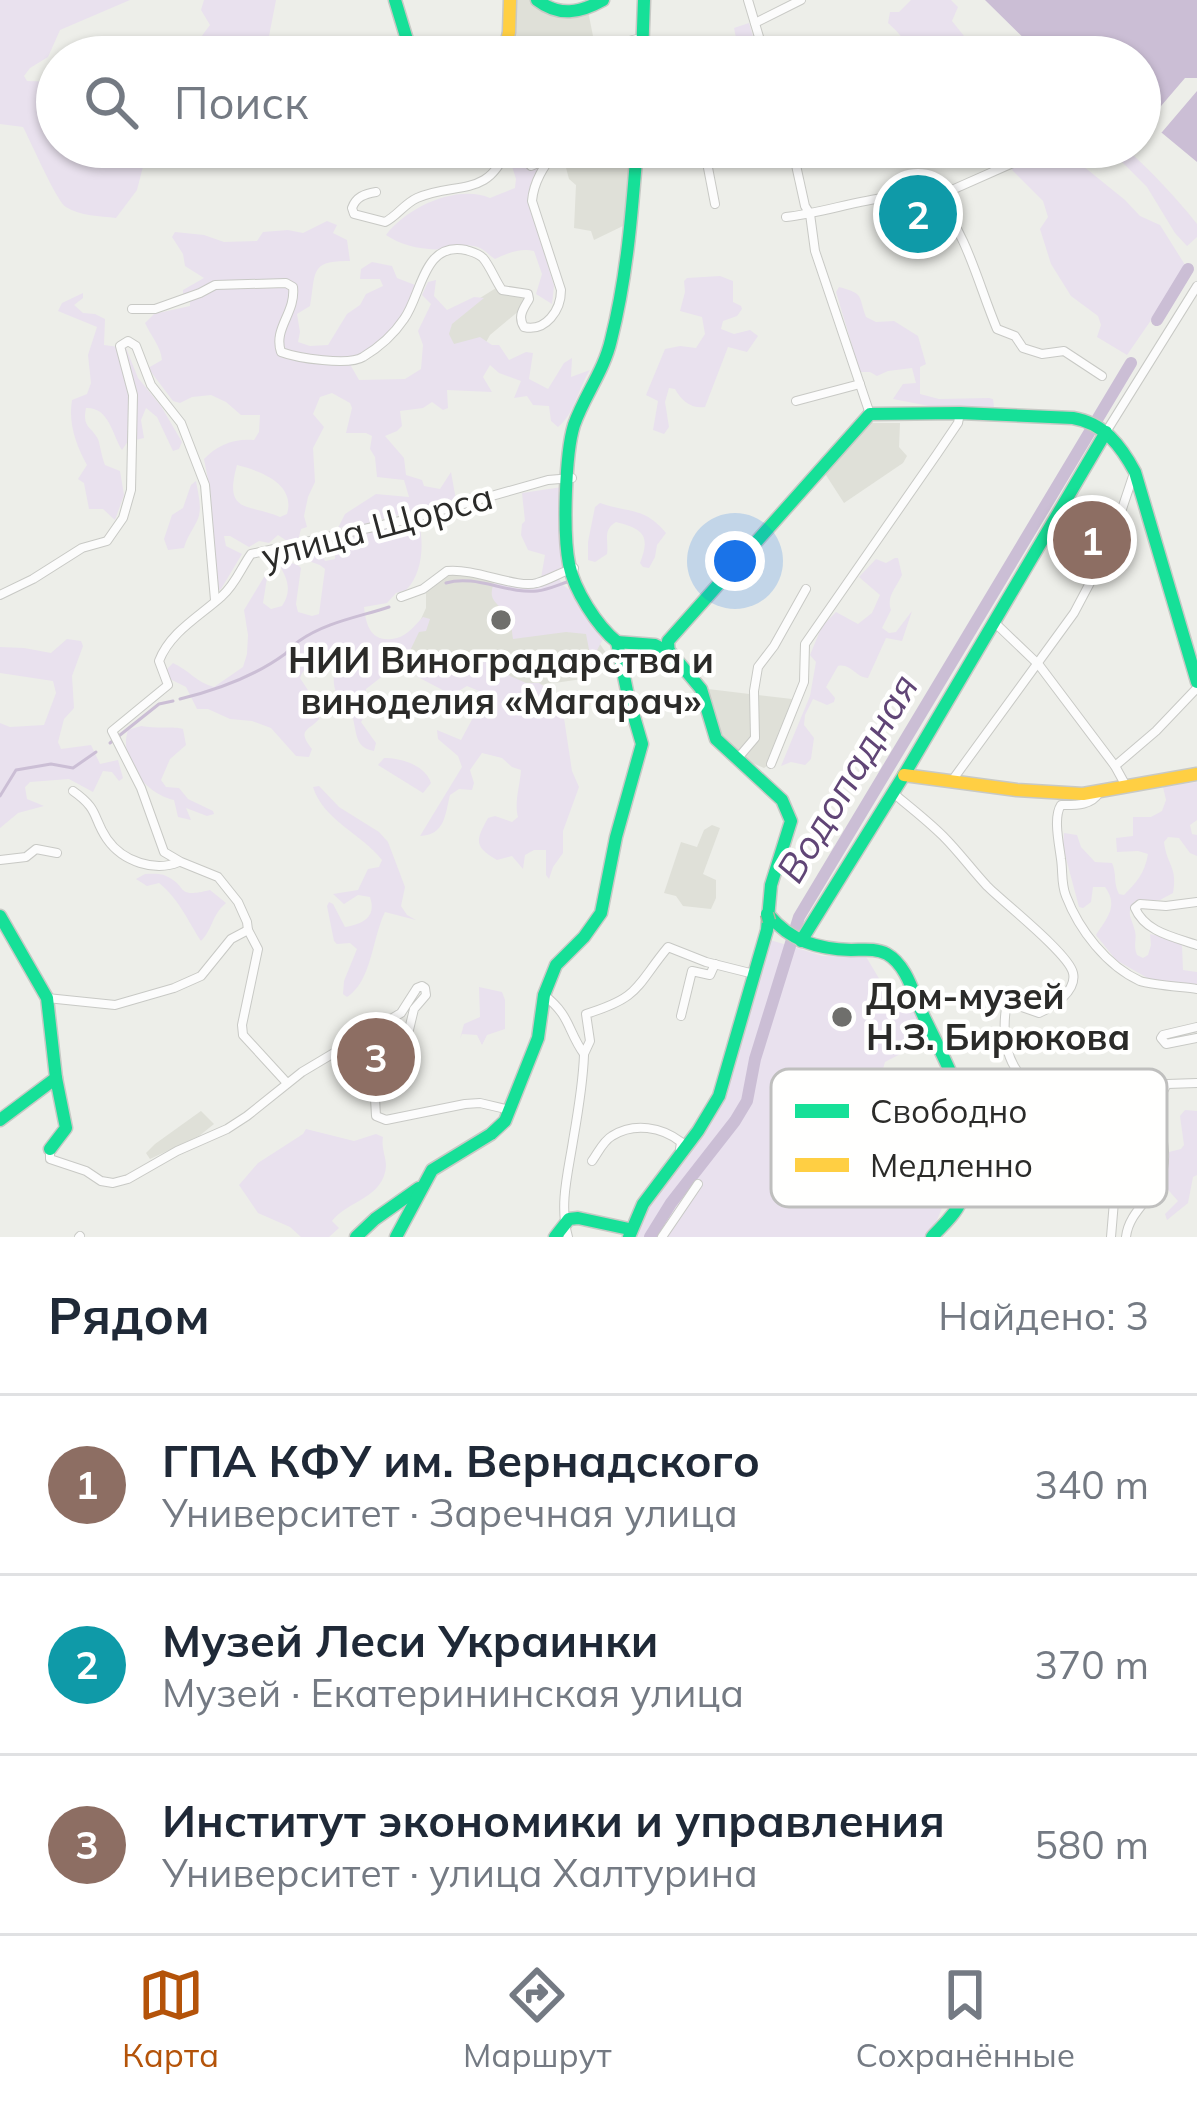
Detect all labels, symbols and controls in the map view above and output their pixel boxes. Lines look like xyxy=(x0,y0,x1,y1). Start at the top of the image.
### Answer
search box xyxy=(36,36,1161,168)
icon: search xyxy=(78,69,144,135)
text: Поиск xyxy=(174,74,308,130)
pin: 2 xyxy=(879,169,957,259)
street label: улица Щорса xyxy=(256,473,497,578)
pin: 1 xyxy=(1053,495,1131,585)
your location xyxy=(705,531,765,591)
marker: НИИ Виноградарства и виноделия «Магарач» xyxy=(488,607,514,633)
place label: НИИ Виноградарства и виноделия «Магарач» xyxy=(288,637,714,723)
water label: Водопадная xyxy=(765,665,928,891)
place label: Дом-музей Н.З. Бирюкова xyxy=(866,973,1130,1059)
marker: Дом-музей Н.З. Бирюкова xyxy=(829,1004,855,1030)
pin: 3 xyxy=(337,1012,415,1102)
legend xyxy=(771,1069,1167,1207)
text: Свободно xyxy=(870,1090,1028,1131)
text: Медленно xyxy=(870,1144,1033,1185)
text: Рядом xyxy=(48,1283,210,1347)
text: Найдено: 3 xyxy=(938,1291,1149,1340)
text: ГПА КФУ им. Вернадского xyxy=(162,1432,760,1488)
text: 1 xyxy=(75,1460,99,1509)
text: 340 m xyxy=(1034,1460,1149,1509)
text: Университет · Заречная улица xyxy=(162,1488,738,1537)
text: Музей Леси Украинки xyxy=(162,1612,658,1668)
text: 2 xyxy=(75,1640,99,1689)
text: 370 m xyxy=(1034,1640,1149,1689)
text: Музей · Екатерининская улица xyxy=(162,1668,744,1717)
text: Институт экономики и управления xyxy=(162,1792,945,1848)
text: 3 xyxy=(75,1820,99,1869)
text: 580 m xyxy=(1034,1820,1149,1869)
text: Университет · улица Халтурина xyxy=(162,1848,758,1897)
tab: Карта xyxy=(122,1962,219,2075)
tab: Маршрут xyxy=(463,1962,611,2075)
tab: Сохранённые xyxy=(855,1962,1075,2075)

